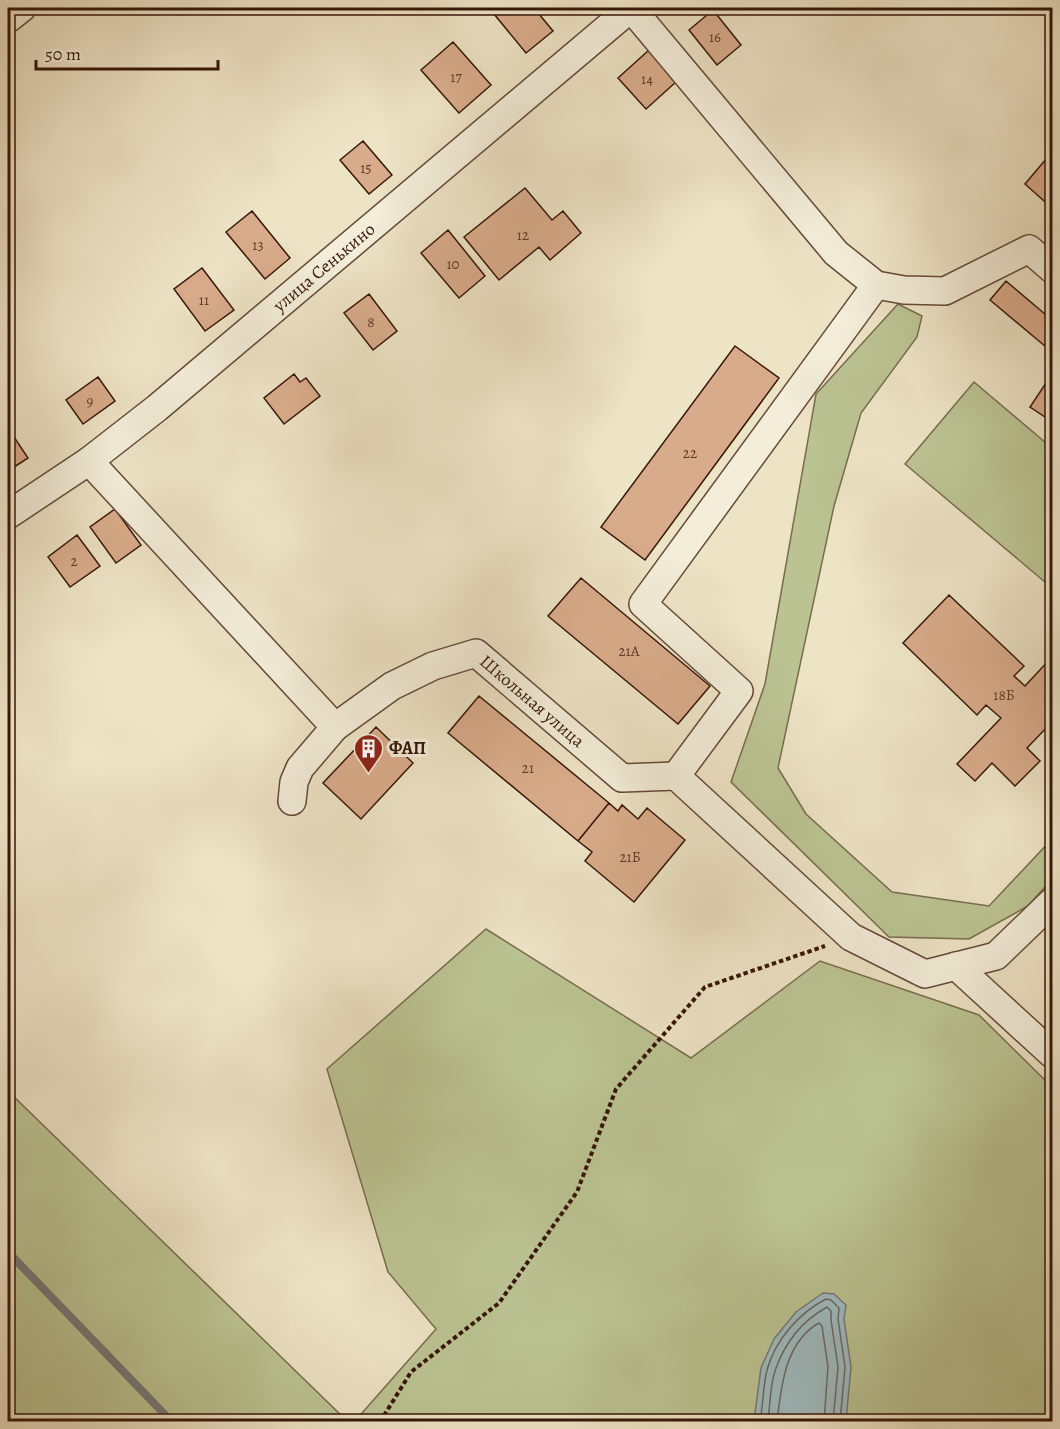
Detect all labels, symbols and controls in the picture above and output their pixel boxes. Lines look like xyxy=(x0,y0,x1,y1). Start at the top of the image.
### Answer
house number: 16 xyxy=(709,27,721,47)
scale bar xyxy=(36,33,218,71)
text: 50 m xyxy=(45,42,81,66)
house number: 17 xyxy=(450,67,462,87)
house number: 14 xyxy=(641,69,653,89)
house number: 15 xyxy=(360,158,372,178)
street label: улица Сенькино xyxy=(267,217,380,318)
house number: 12 xyxy=(517,225,529,245)
house number: 13 xyxy=(252,235,264,255)
house number: 10 xyxy=(446,254,460,274)
house number: 11 xyxy=(199,290,209,310)
house number: 8 xyxy=(367,312,375,332)
house number: 9 xyxy=(87,391,94,411)
house number: 22 xyxy=(683,443,697,463)
house number: 2 xyxy=(70,551,78,571)
house number: 21А xyxy=(618,641,640,661)
street label: Школьная улица xyxy=(475,649,590,753)
house number: 18Б xyxy=(993,685,1015,705)
building icon: ФАП xyxy=(352,732,384,774)
place label: ФАП xyxy=(389,736,426,760)
house number: 21 xyxy=(522,758,534,778)
house number: 21Б xyxy=(619,847,641,867)

